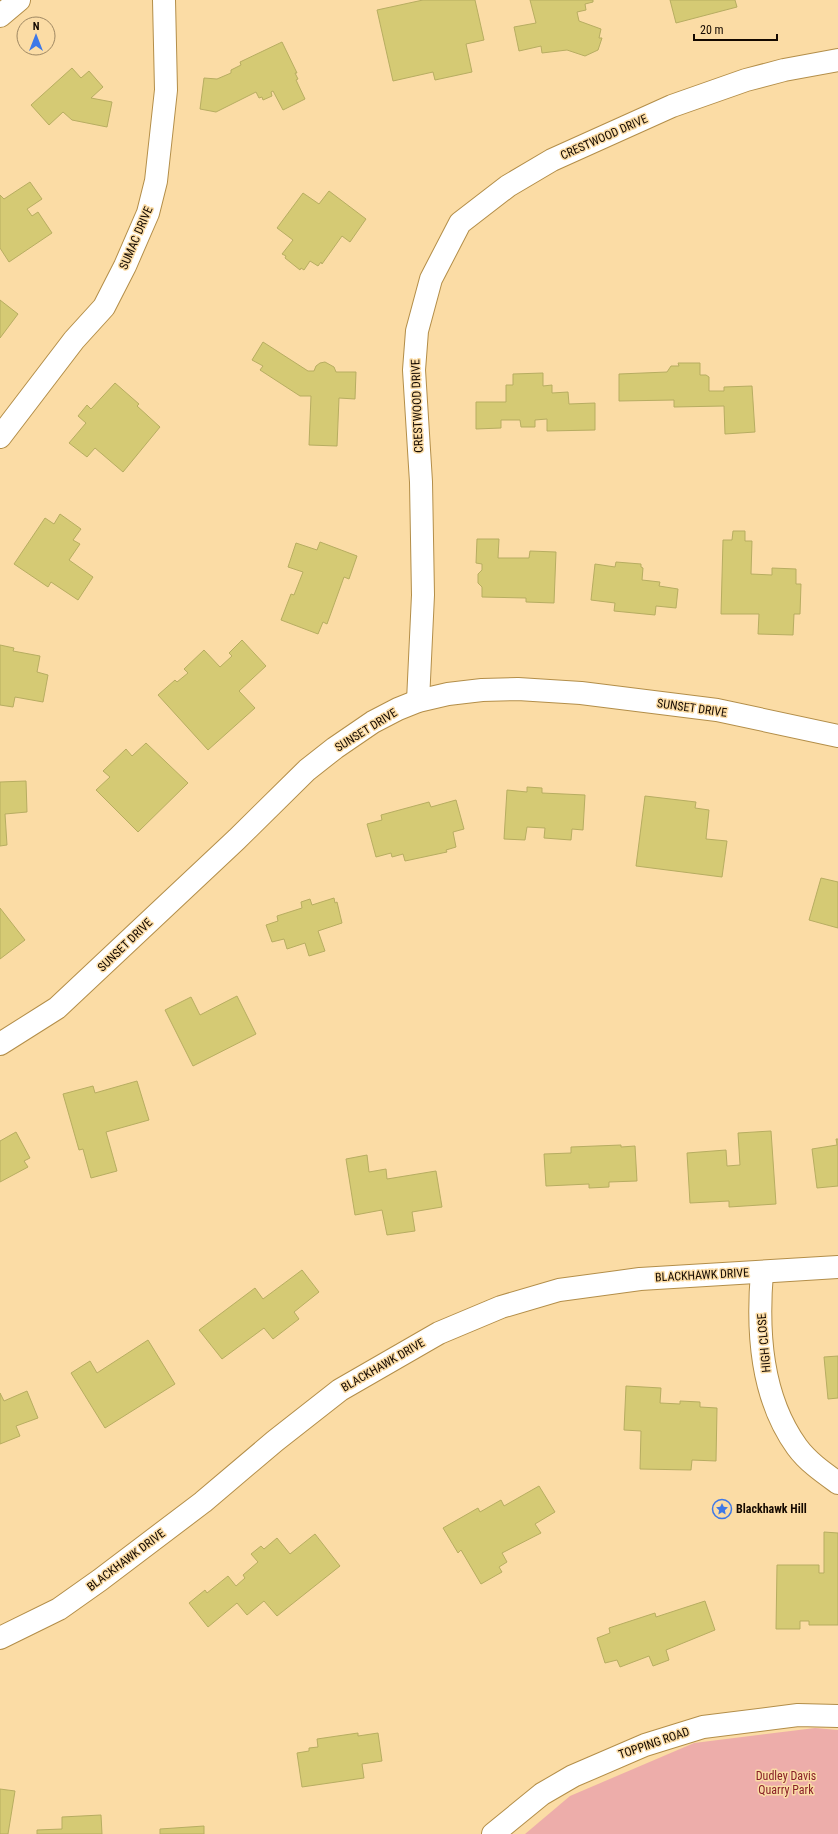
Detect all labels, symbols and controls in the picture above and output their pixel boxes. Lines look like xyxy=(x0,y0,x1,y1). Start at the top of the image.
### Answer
north arrow xyxy=(16,16,56,56)
scale bar xyxy=(694,16,777,42)
text: N xyxy=(33,20,40,33)
text: 20 m xyxy=(700,23,724,37)
street label: CRESTWOOD DRIVE xyxy=(558,112,650,162)
street label: SUMAC DRIVE xyxy=(116,204,156,272)
street label: CRESTWOOD DRIVE xyxy=(408,359,426,453)
street label: SUNSET DRIVE xyxy=(656,696,728,720)
street label: SUNSET DRIVE xyxy=(332,705,400,755)
street label: SUNSET DRIVE xyxy=(95,916,155,974)
street label: BLACKHAWK DRIVE xyxy=(655,1266,749,1284)
street label: HIGH CLOSE xyxy=(754,1313,774,1373)
street label: BLACKHAWK DRIVE xyxy=(339,1335,427,1395)
place icon: Blackhawk Hill xyxy=(711,1498,733,1520)
place label: Blackhawk Hill xyxy=(736,1502,807,1516)
street label: BLACKHAWK DRIVE xyxy=(84,1526,168,1594)
street label: TOPPING ROAD xyxy=(617,1724,691,1762)
park label: Dudley Davis Quarry Park xyxy=(756,1769,816,1797)

